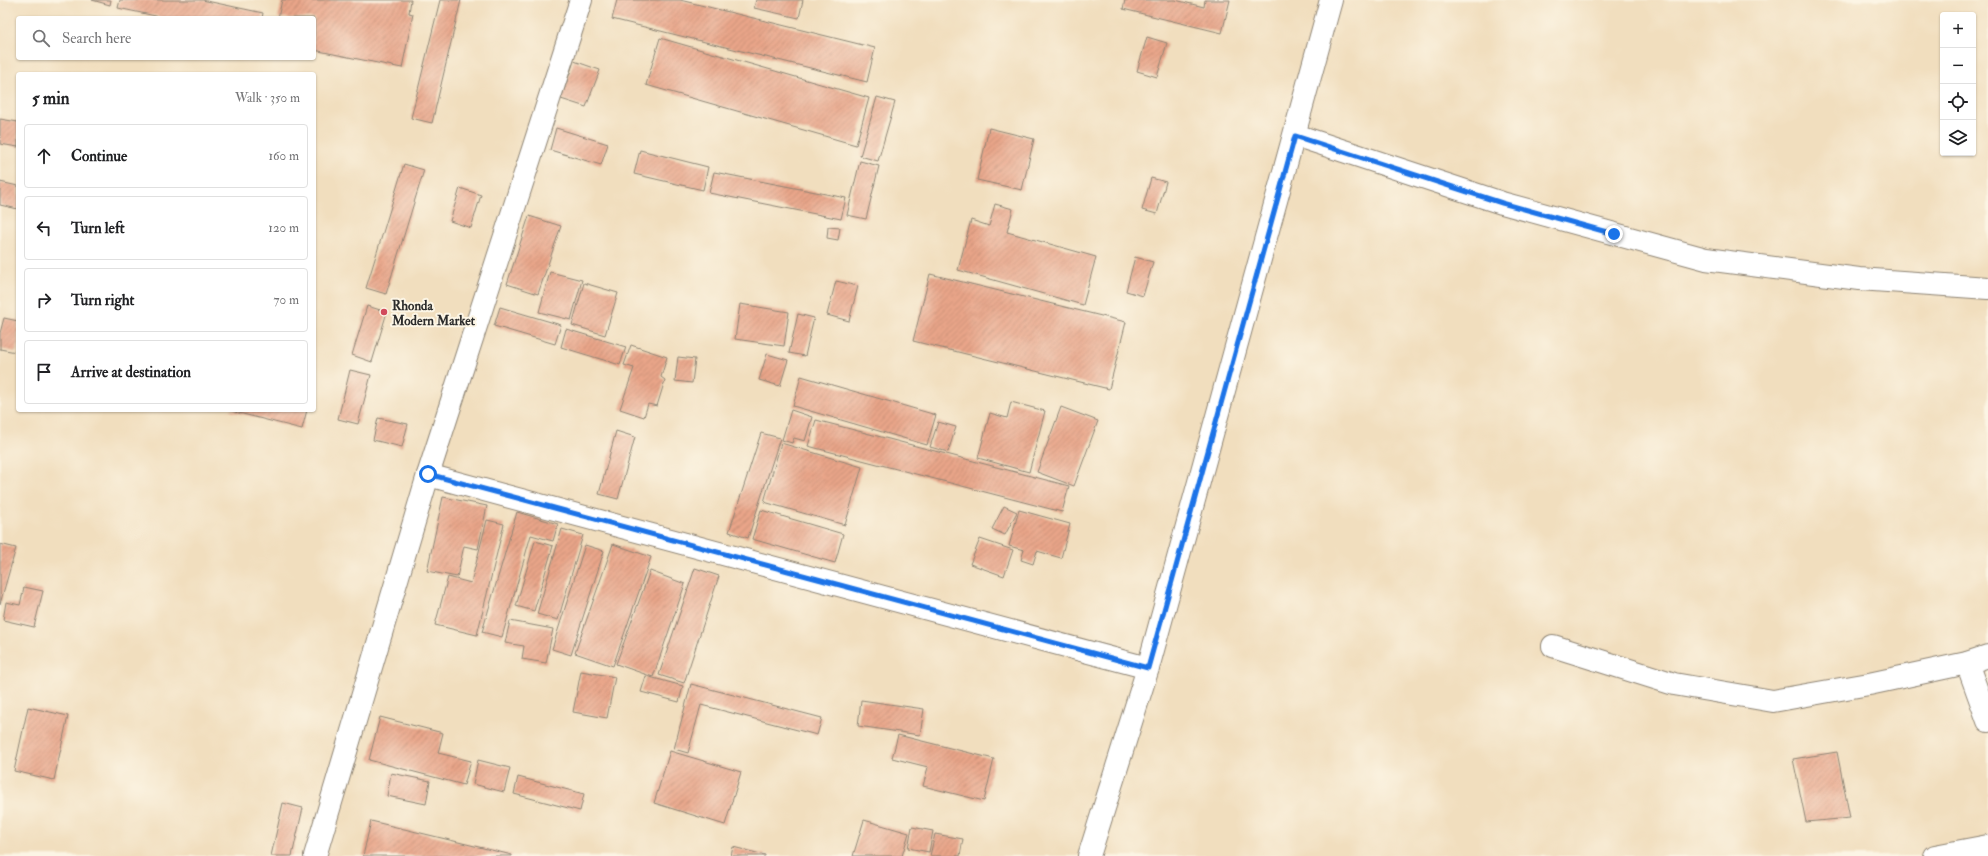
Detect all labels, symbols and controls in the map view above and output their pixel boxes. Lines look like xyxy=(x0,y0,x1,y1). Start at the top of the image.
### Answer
map controls xyxy=(1940,12,1976,156)
button: + xyxy=(1940,12,1976,48)
search box xyxy=(16,16,316,60)
icon: search xyxy=(30,27,52,49)
text: Search here xyxy=(62,29,131,48)
button: − xyxy=(1940,48,1976,84)
button: locate xyxy=(1940,84,1976,120)
text: 5 min xyxy=(32,88,70,109)
text: Walk · 350 m xyxy=(235,90,300,106)
button: layers xyxy=(1940,120,1976,156)
icon: ahead xyxy=(33,145,55,167)
text: Continue xyxy=(71,147,127,166)
text: 160 m xyxy=(268,148,299,164)
icon: left xyxy=(33,217,55,239)
text: Turn left xyxy=(71,219,125,238)
text: 120 m xyxy=(268,220,299,236)
route end xyxy=(1605,225,1623,243)
icon: right xyxy=(33,289,55,311)
text: Turn right xyxy=(71,291,134,310)
text: 70 m xyxy=(274,292,299,308)
place label: Rhonda Modern Market xyxy=(391,298,476,329)
marker: Rhonda Modern Market xyxy=(379,307,389,317)
icon: arrive xyxy=(33,361,55,383)
text: Arrive at destination xyxy=(71,363,191,382)
route start xyxy=(419,465,437,483)

